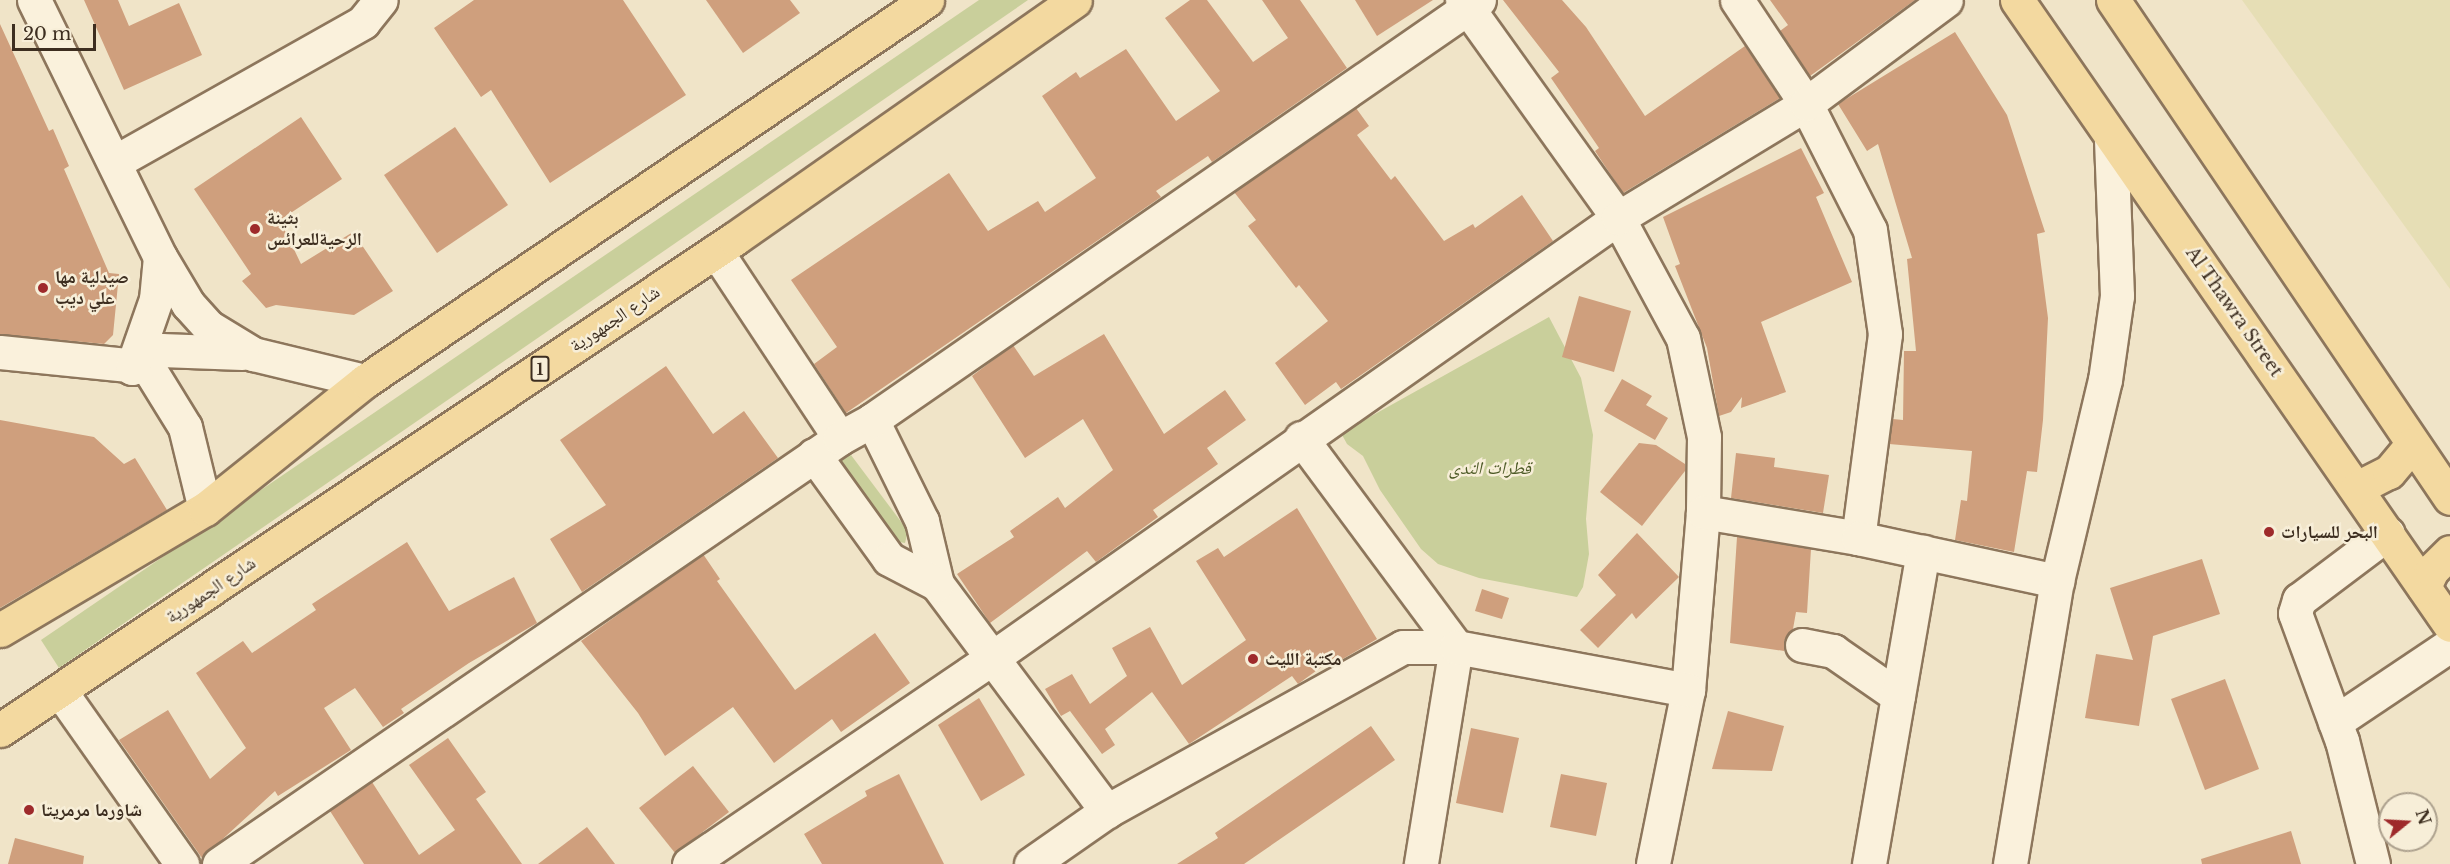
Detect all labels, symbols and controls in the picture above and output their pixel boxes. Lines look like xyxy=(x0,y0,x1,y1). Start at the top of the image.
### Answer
scale bar xyxy=(15,12,99,50)
text: 20 m xyxy=(23,23,71,45)
place label: بثينة الرحيةللعرائس xyxy=(267,208,362,250)
marker: بثينة الرحيةللعرائس xyxy=(248,222,262,236)
street label: Al Thawra Street xyxy=(2181,242,2287,382)
place label: صيدلية مها علي ديب xyxy=(55,267,129,310)
marker: صيدلية مها علي ديب xyxy=(36,281,50,295)
street label: شارع الجمهورية xyxy=(566,281,664,357)
road number: 1 xyxy=(530,356,550,382)
park label: قطرات الندى xyxy=(1449,457,1531,479)
place label: البحر للسيارات xyxy=(2281,521,2378,543)
marker: البحر للسيارات xyxy=(2262,525,2276,539)
street label: شارع الجمهورية xyxy=(162,552,260,628)
place label: مكتبة الليث xyxy=(1265,648,1341,670)
marker: مكتبة الليث xyxy=(1246,652,1260,666)
north arrow xyxy=(2378,792,2438,852)
place label: شاورما مرمريتا xyxy=(41,799,142,821)
marker: شاورما مرمريتا xyxy=(22,803,36,817)
text: N xyxy=(2411,807,2435,827)

